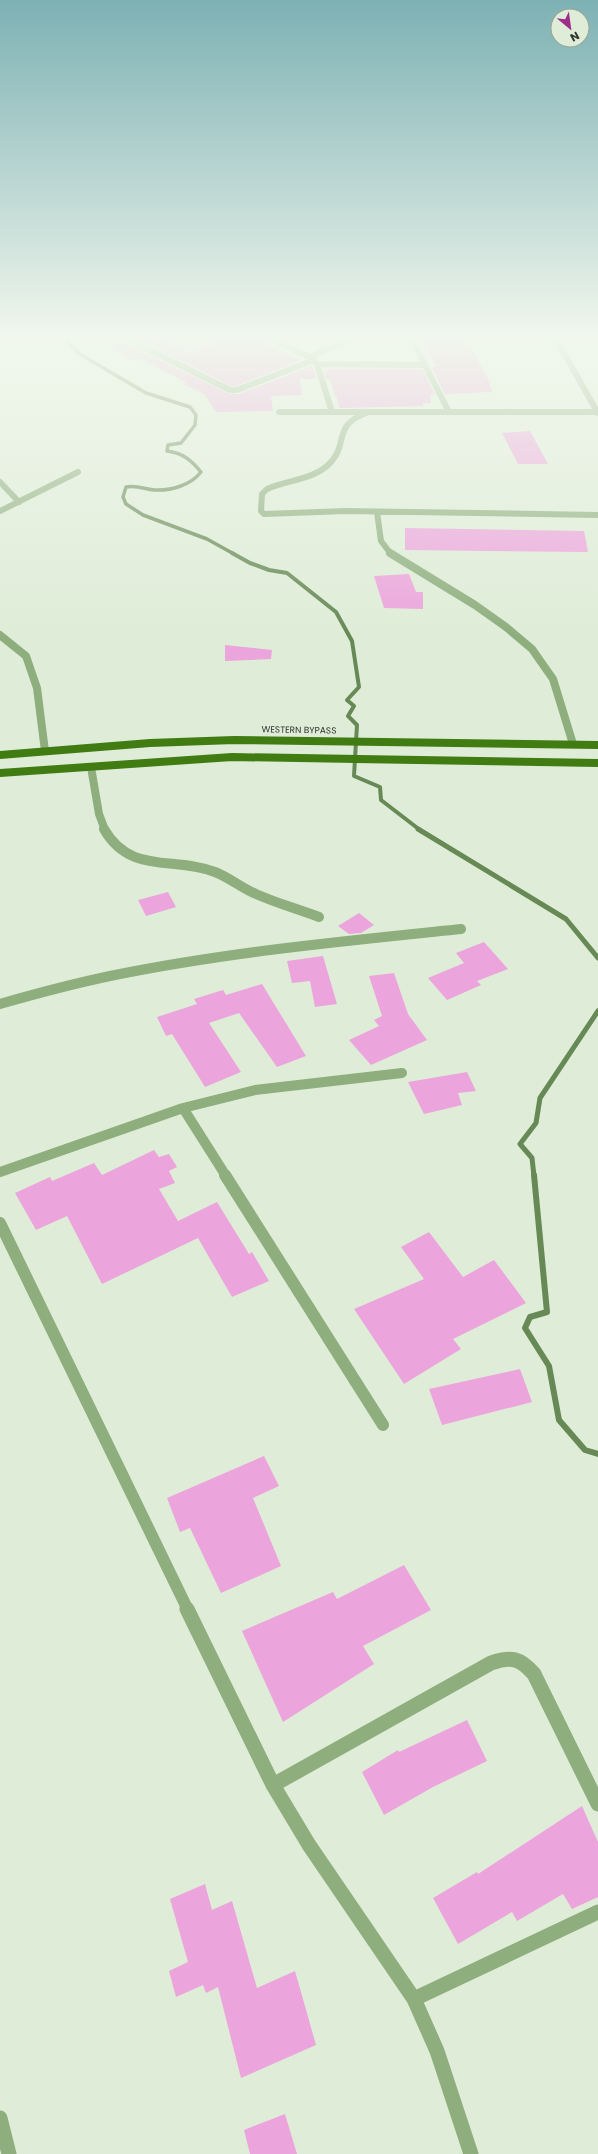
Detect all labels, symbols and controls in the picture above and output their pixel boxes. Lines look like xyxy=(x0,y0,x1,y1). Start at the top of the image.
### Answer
north arrow xyxy=(550,8,590,48)
text: N xyxy=(567,28,582,46)
street label: WESTERN BYPASS xyxy=(261,723,337,737)

